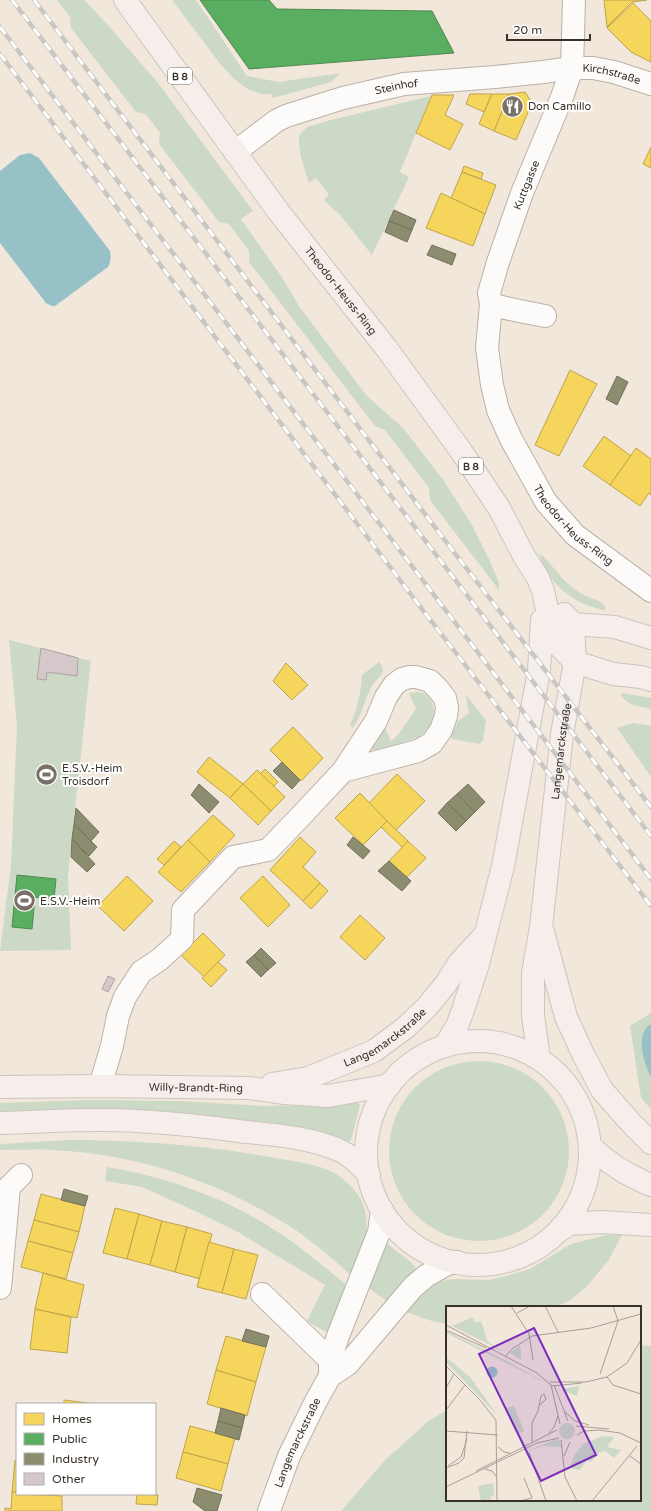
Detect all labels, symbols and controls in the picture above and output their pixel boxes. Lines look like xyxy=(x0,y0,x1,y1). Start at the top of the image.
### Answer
scale bar xyxy=(507,16,590,42)
text: 20 m xyxy=(513,23,542,37)
street label: Kirchstraße xyxy=(582,62,642,87)
road number: B 8 xyxy=(168,68,192,84)
street label: Steinhof xyxy=(374,77,419,98)
restaurant icon: Don Camillo xyxy=(499,93,525,119)
place label: Don Camillo xyxy=(528,100,591,113)
street label: Kuttgasse xyxy=(511,159,542,212)
street label: Theodor-Heuss-Ring xyxy=(302,244,379,338)
road number: B 8 xyxy=(459,458,483,474)
street label: Theodor-Heuss-Ring xyxy=(531,483,616,568)
street label: Langemarckstraße xyxy=(549,702,574,800)
sports icon: E.S.V.-Heim Troisdorf xyxy=(34,761,60,787)
place label: E.S.V.-Heim Troisdorf xyxy=(62,762,122,788)
sports icon: E.S.V.-Heim xyxy=(12,888,38,914)
place label: E.S.V.-Heim xyxy=(40,895,100,908)
street label: Langemarckstraße xyxy=(342,1006,429,1070)
street label: Willy-Brandt-Ring xyxy=(149,1081,243,1095)
inset map xyxy=(446,1306,641,1501)
street label: Langemarckstraße xyxy=(272,1396,324,1490)
legend xyxy=(16,1403,156,1495)
text: Homes xyxy=(52,1412,92,1426)
text: Public xyxy=(52,1432,87,1446)
text: Industry xyxy=(52,1452,99,1466)
text: Other xyxy=(52,1472,85,1486)

